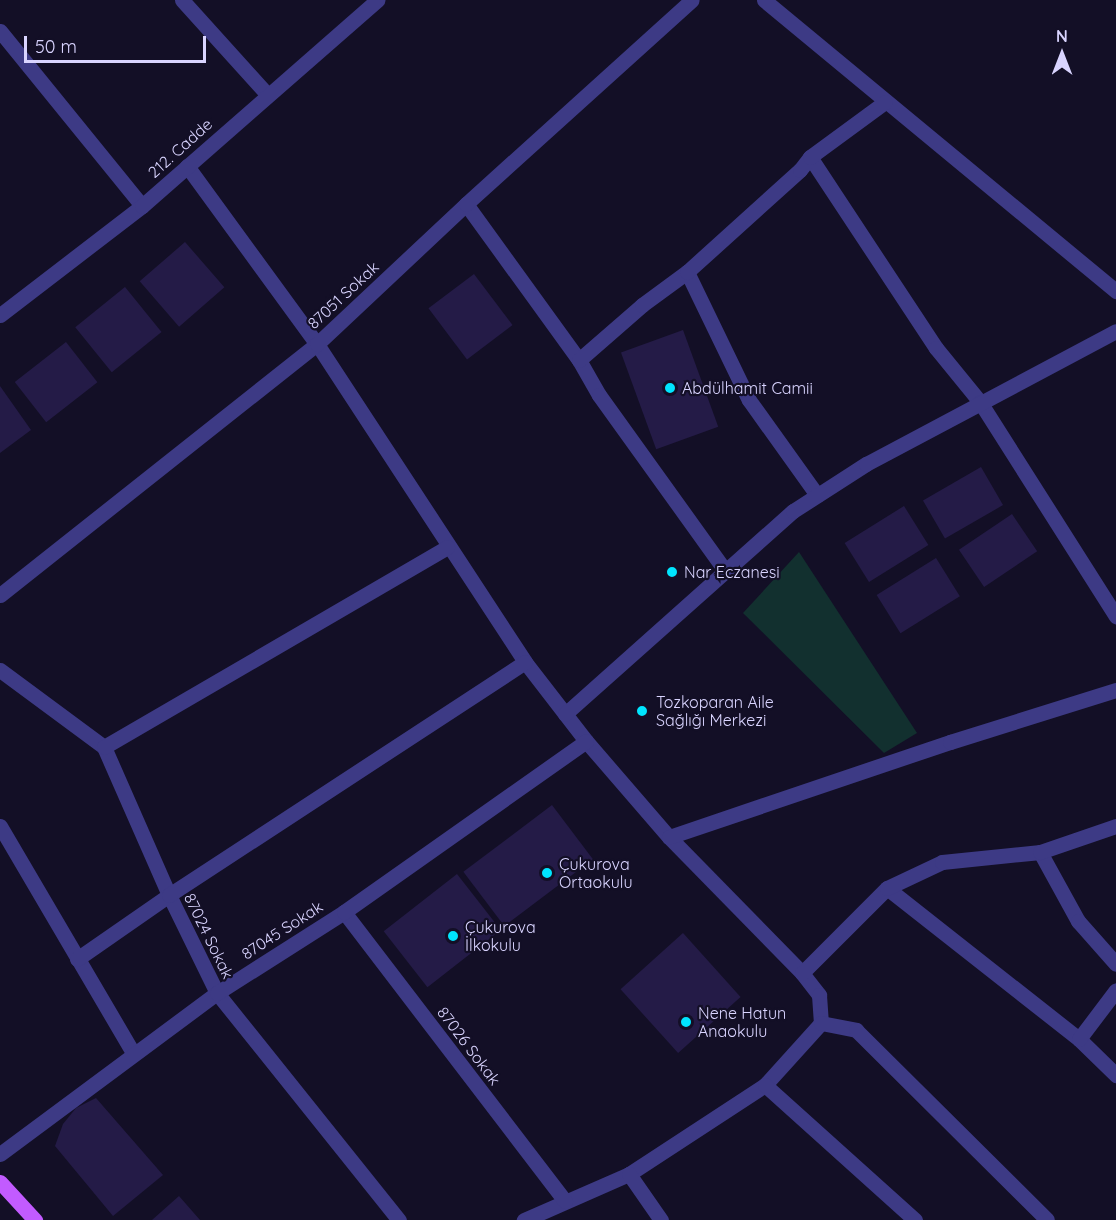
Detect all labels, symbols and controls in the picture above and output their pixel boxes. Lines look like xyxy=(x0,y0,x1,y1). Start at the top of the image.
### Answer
scale bar xyxy=(27,24,208,62)
north arrow xyxy=(1032,24,1092,84)
text: N xyxy=(1056,26,1068,46)
text: 50 m xyxy=(35,35,77,58)
street label: 212. Cadde xyxy=(144,114,216,182)
street label: 87051 Sokak xyxy=(303,257,383,333)
place label: Abdülhamit Camii xyxy=(682,378,813,398)
marker: Abdülhamit Camii xyxy=(663,381,677,395)
place label: Nar Eczanesi xyxy=(684,562,780,582)
marker: Nar Eczanesi xyxy=(665,565,679,579)
place label: Tozkoparan Aile Sağlığı Merkezi xyxy=(656,692,774,730)
marker: Tozkoparan Aile Sağlığı Merkezi xyxy=(633,702,651,720)
place label: Çukurova Ortaokulu xyxy=(559,854,632,892)
marker: Çukurova Ortaokulu xyxy=(540,866,554,880)
street label: 87024 Sokak xyxy=(180,890,238,982)
street label: 87045 Sokak xyxy=(238,897,326,963)
place label: Çukurova İlkokulu xyxy=(465,917,536,955)
marker: Çukurova İlkokulu xyxy=(446,929,460,943)
street label: 87026 Sokak xyxy=(433,1003,505,1089)
place label: Nene Hatun Anaokulu xyxy=(698,1003,786,1041)
marker: Nene Hatun Anaokulu xyxy=(679,1015,693,1029)

